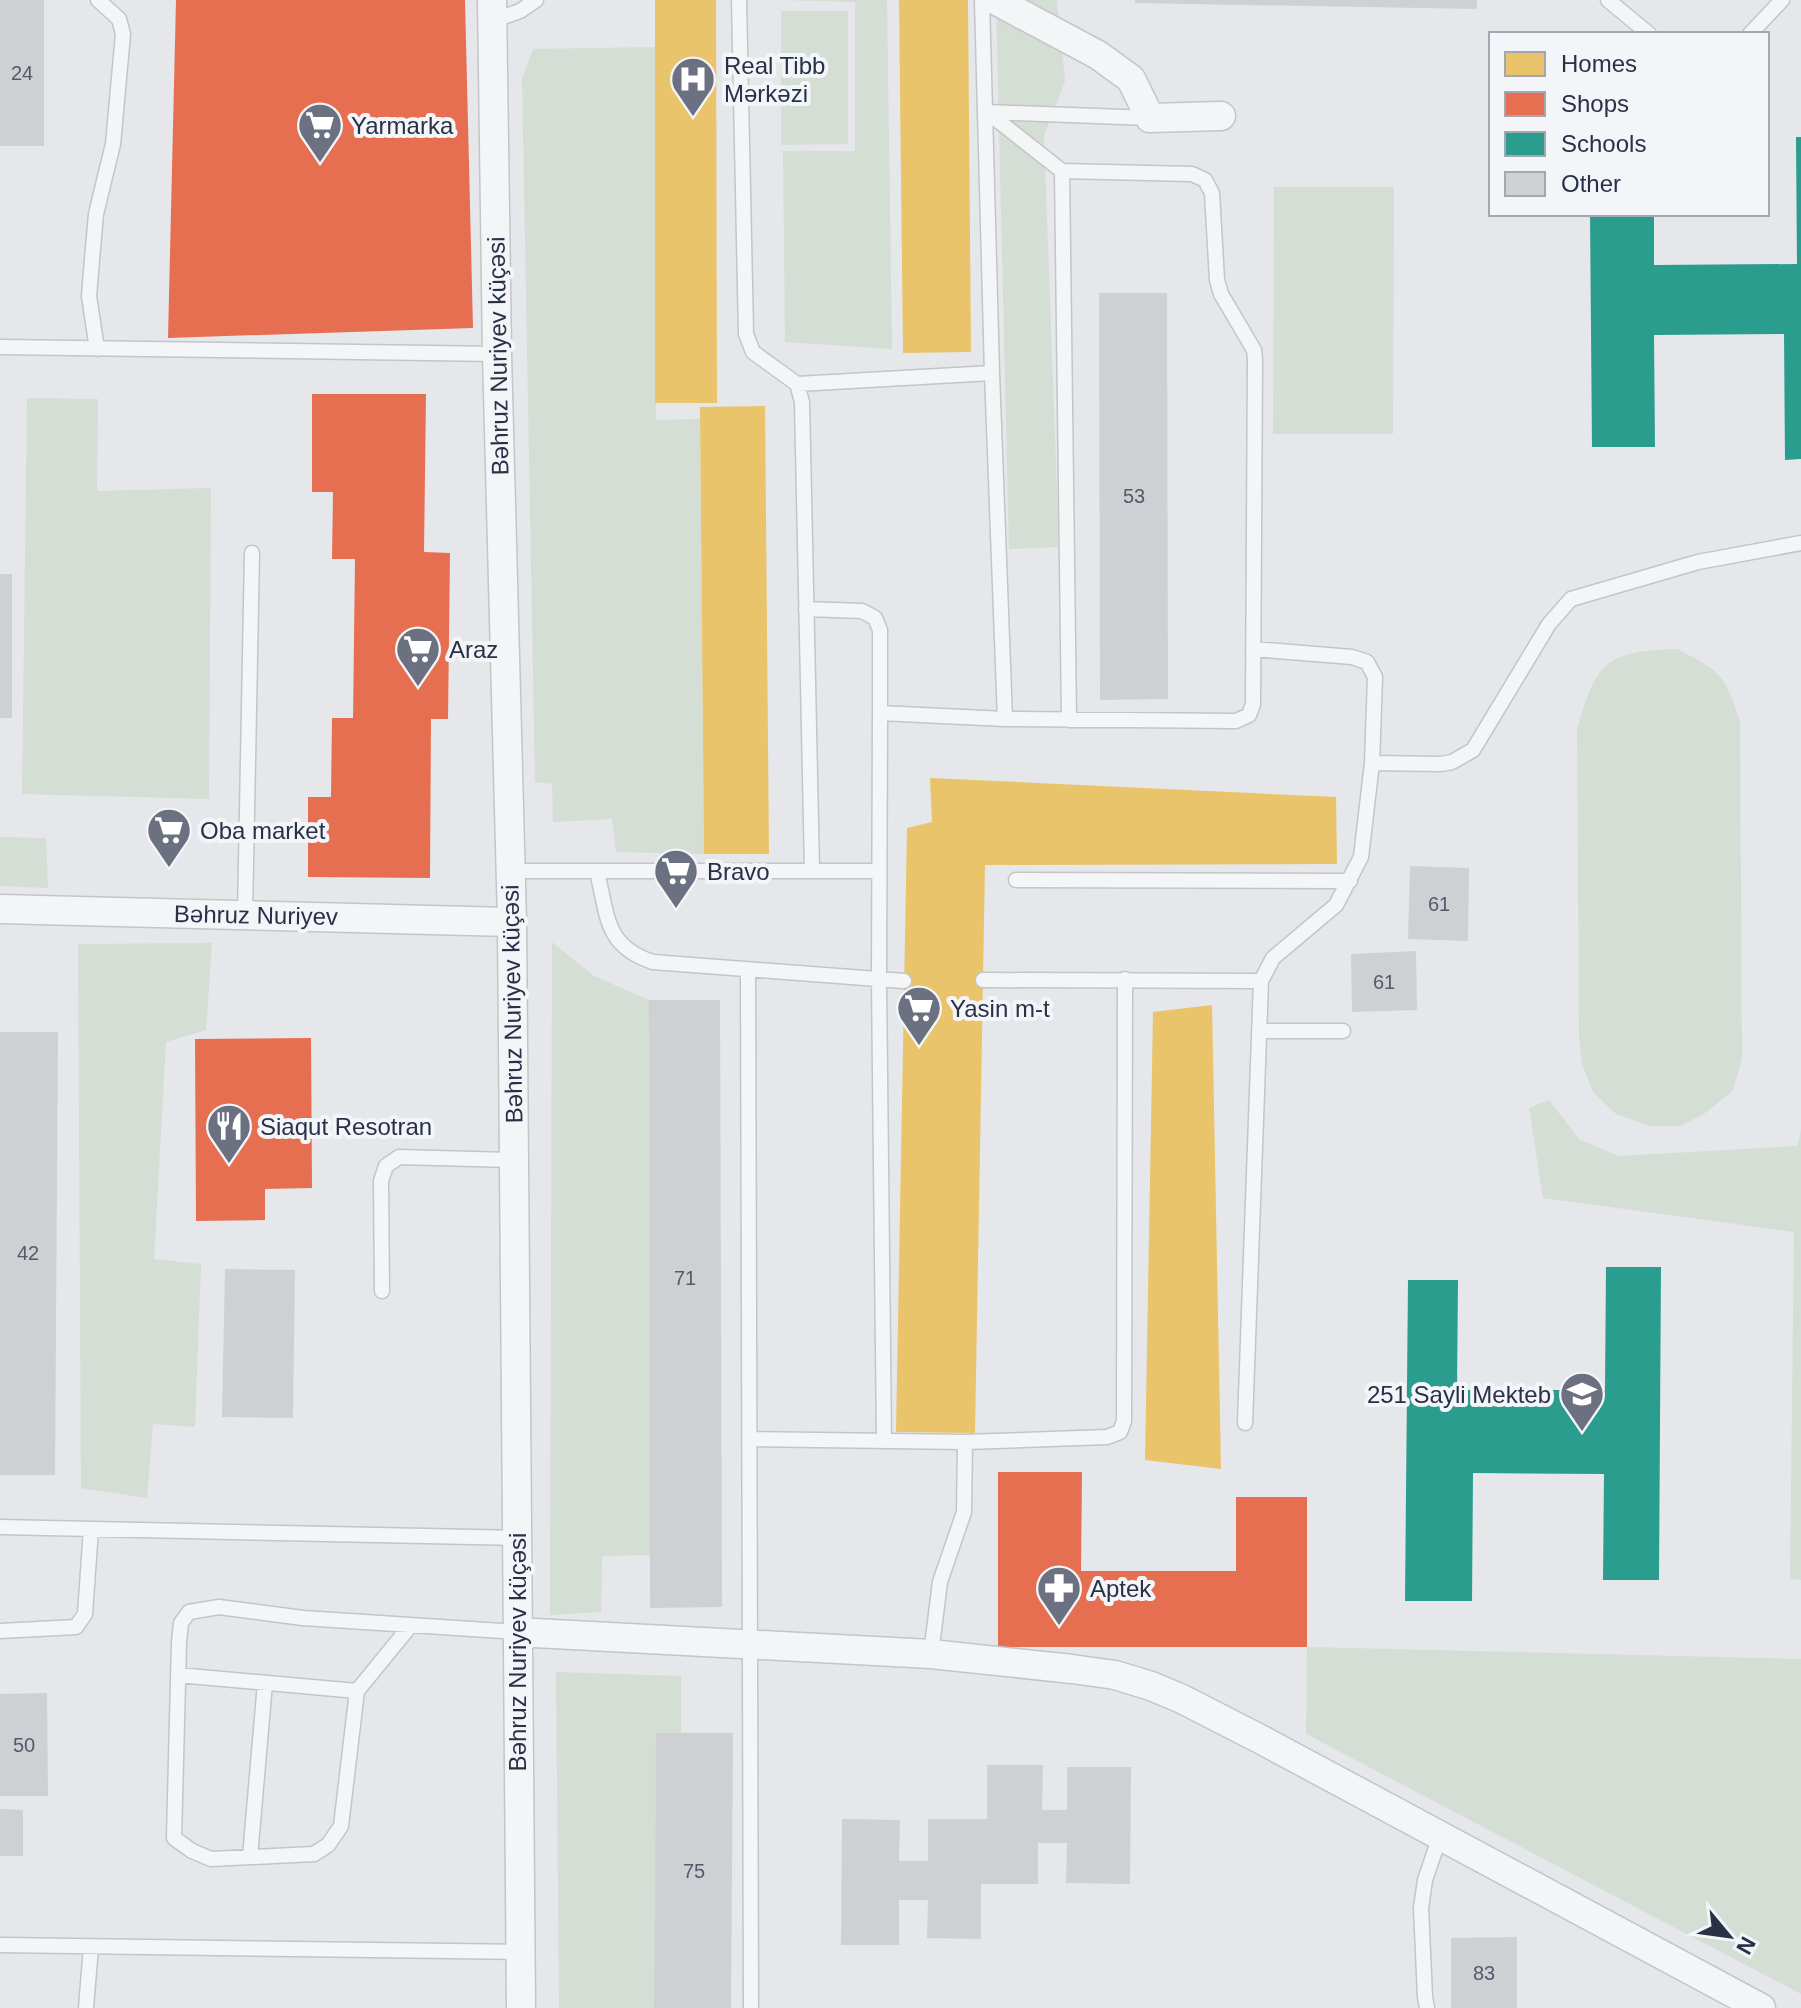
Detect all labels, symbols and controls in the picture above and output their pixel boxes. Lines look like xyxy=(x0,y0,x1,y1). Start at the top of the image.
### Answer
legend xyxy=(1489,32,1769,216)
text: Homes xyxy=(1561,50,1637,77)
place label: Real Tibb Mərkəzi xyxy=(724,52,825,107)
hospital icon: Real Tibb Mərkəzi xyxy=(669,55,717,118)
house number: 24 xyxy=(11,62,33,84)
text: Shops xyxy=(1561,90,1629,117)
supermarket icon: Yarmarka xyxy=(296,101,344,164)
place label: Yarmarka xyxy=(351,112,454,139)
text: Schools xyxy=(1561,130,1646,157)
text: Other xyxy=(1561,170,1621,197)
street label: Bəhruz Nuriyev küçəsi xyxy=(482,236,514,476)
house number: 53 xyxy=(1123,485,1145,507)
supermarket icon: Araz xyxy=(394,625,442,688)
place label: Araz xyxy=(449,636,498,663)
supermarket icon: Oba market xyxy=(145,806,193,869)
place label: Oba market xyxy=(200,817,326,844)
supermarket icon: Bravo xyxy=(652,847,700,910)
place label: Bravo xyxy=(707,858,770,885)
street label: Bəhruz Nuriyev küçəsi xyxy=(496,884,528,1124)
house number: 61 xyxy=(1428,893,1450,915)
street label: Bəhruz Nuriyev xyxy=(174,900,338,930)
house number: 61 xyxy=(1373,971,1395,993)
supermarket icon: Yasin m-t xyxy=(895,984,943,1047)
place label: Yasin m-t xyxy=(950,995,1050,1022)
restaurant icon: Siaqut Resotran xyxy=(205,1102,253,1165)
place label: Siaqut Resotran xyxy=(260,1113,432,1140)
house number: 42 xyxy=(17,1242,39,1264)
house number: 71 xyxy=(674,1267,696,1289)
school or university icon: 251 Sayli Mekteb xyxy=(1558,1370,1606,1433)
place label: 251 Sayli Mekteb xyxy=(1367,1381,1551,1408)
street label: Bəhruz Nuriyev küçəsi xyxy=(504,1533,531,1771)
pharmacy icon: Aptek xyxy=(1035,1564,1083,1627)
place label: Aptek xyxy=(1090,1575,1152,1602)
house number: 50 xyxy=(13,1734,35,1756)
house number: 75 xyxy=(683,1860,705,1882)
north arrow xyxy=(1689,1896,1769,1976)
text: N xyxy=(1731,1932,1761,1958)
house number: 83 xyxy=(1473,1962,1495,1984)

